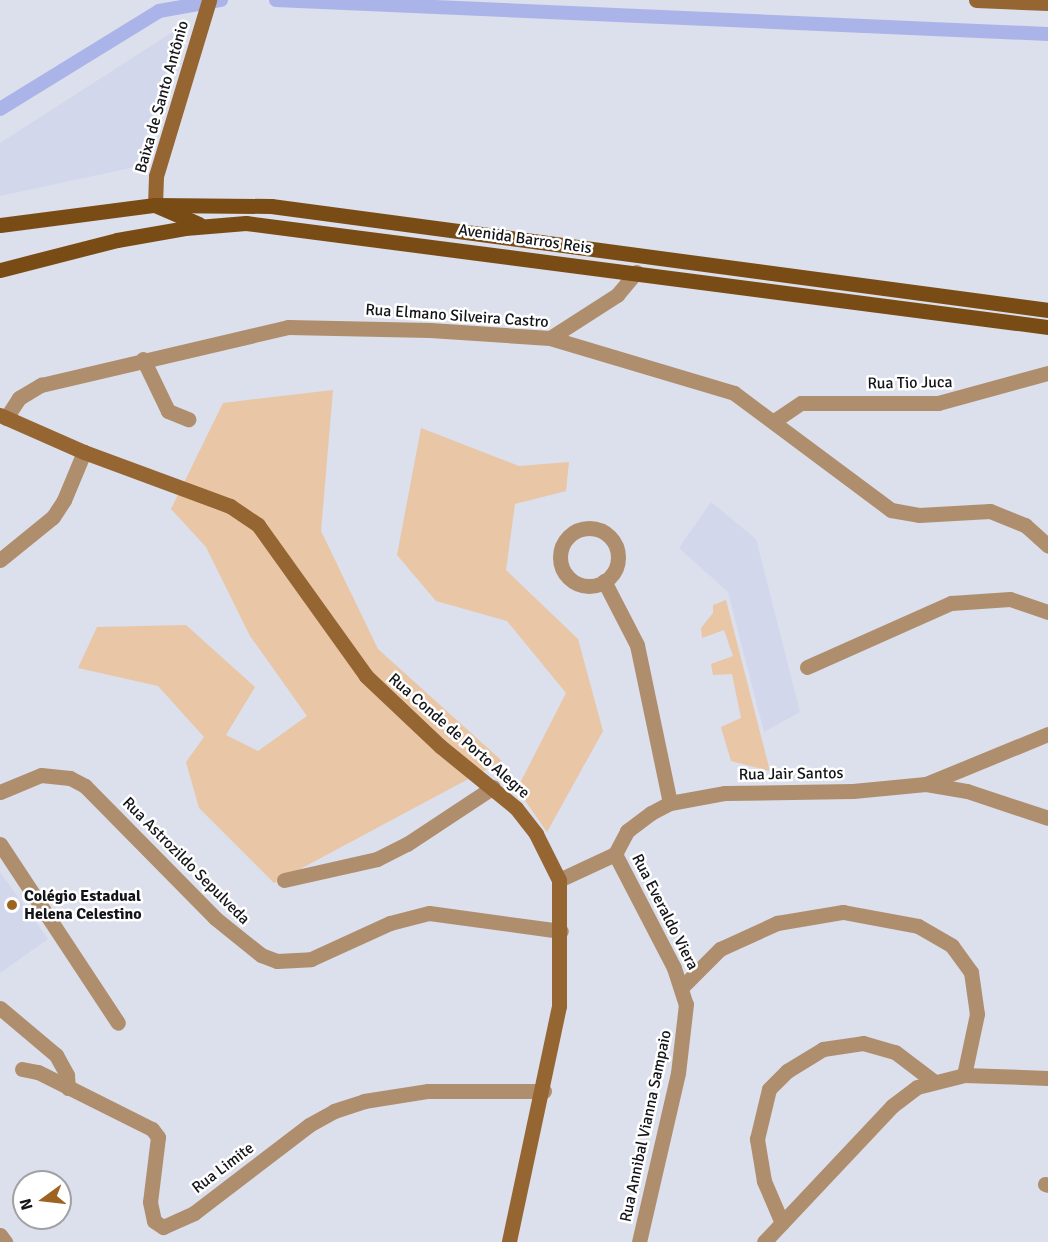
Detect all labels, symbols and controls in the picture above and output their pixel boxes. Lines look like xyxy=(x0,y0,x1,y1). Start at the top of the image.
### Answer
street label: Baixa de Santo Antônio xyxy=(131,19,193,175)
street label: Avenida Barros Reis xyxy=(457,220,593,258)
street label: Rua Elmano Silveira Castro xyxy=(365,300,549,332)
street label: Rua Tio Juca xyxy=(867,373,953,393)
street label: Rua Conde de Porto Alegre xyxy=(384,669,534,803)
street label: Rua Jair Santos xyxy=(738,763,844,785)
street label: Rua Astrozildo Sepulveda xyxy=(118,793,254,929)
street label: Rua Everaldo Viera xyxy=(627,851,703,973)
place label: Colégio Estadual Helena Celestino xyxy=(24,886,142,924)
marker: Colégio Estadual Helena Celestino xyxy=(5,898,19,912)
street label: Rua Annibal Vianna Sampaio xyxy=(616,1028,676,1224)
street label: Rua Limite xyxy=(188,1139,258,1197)
north arrow xyxy=(12,1170,72,1230)
text: N xyxy=(15,1196,38,1212)

